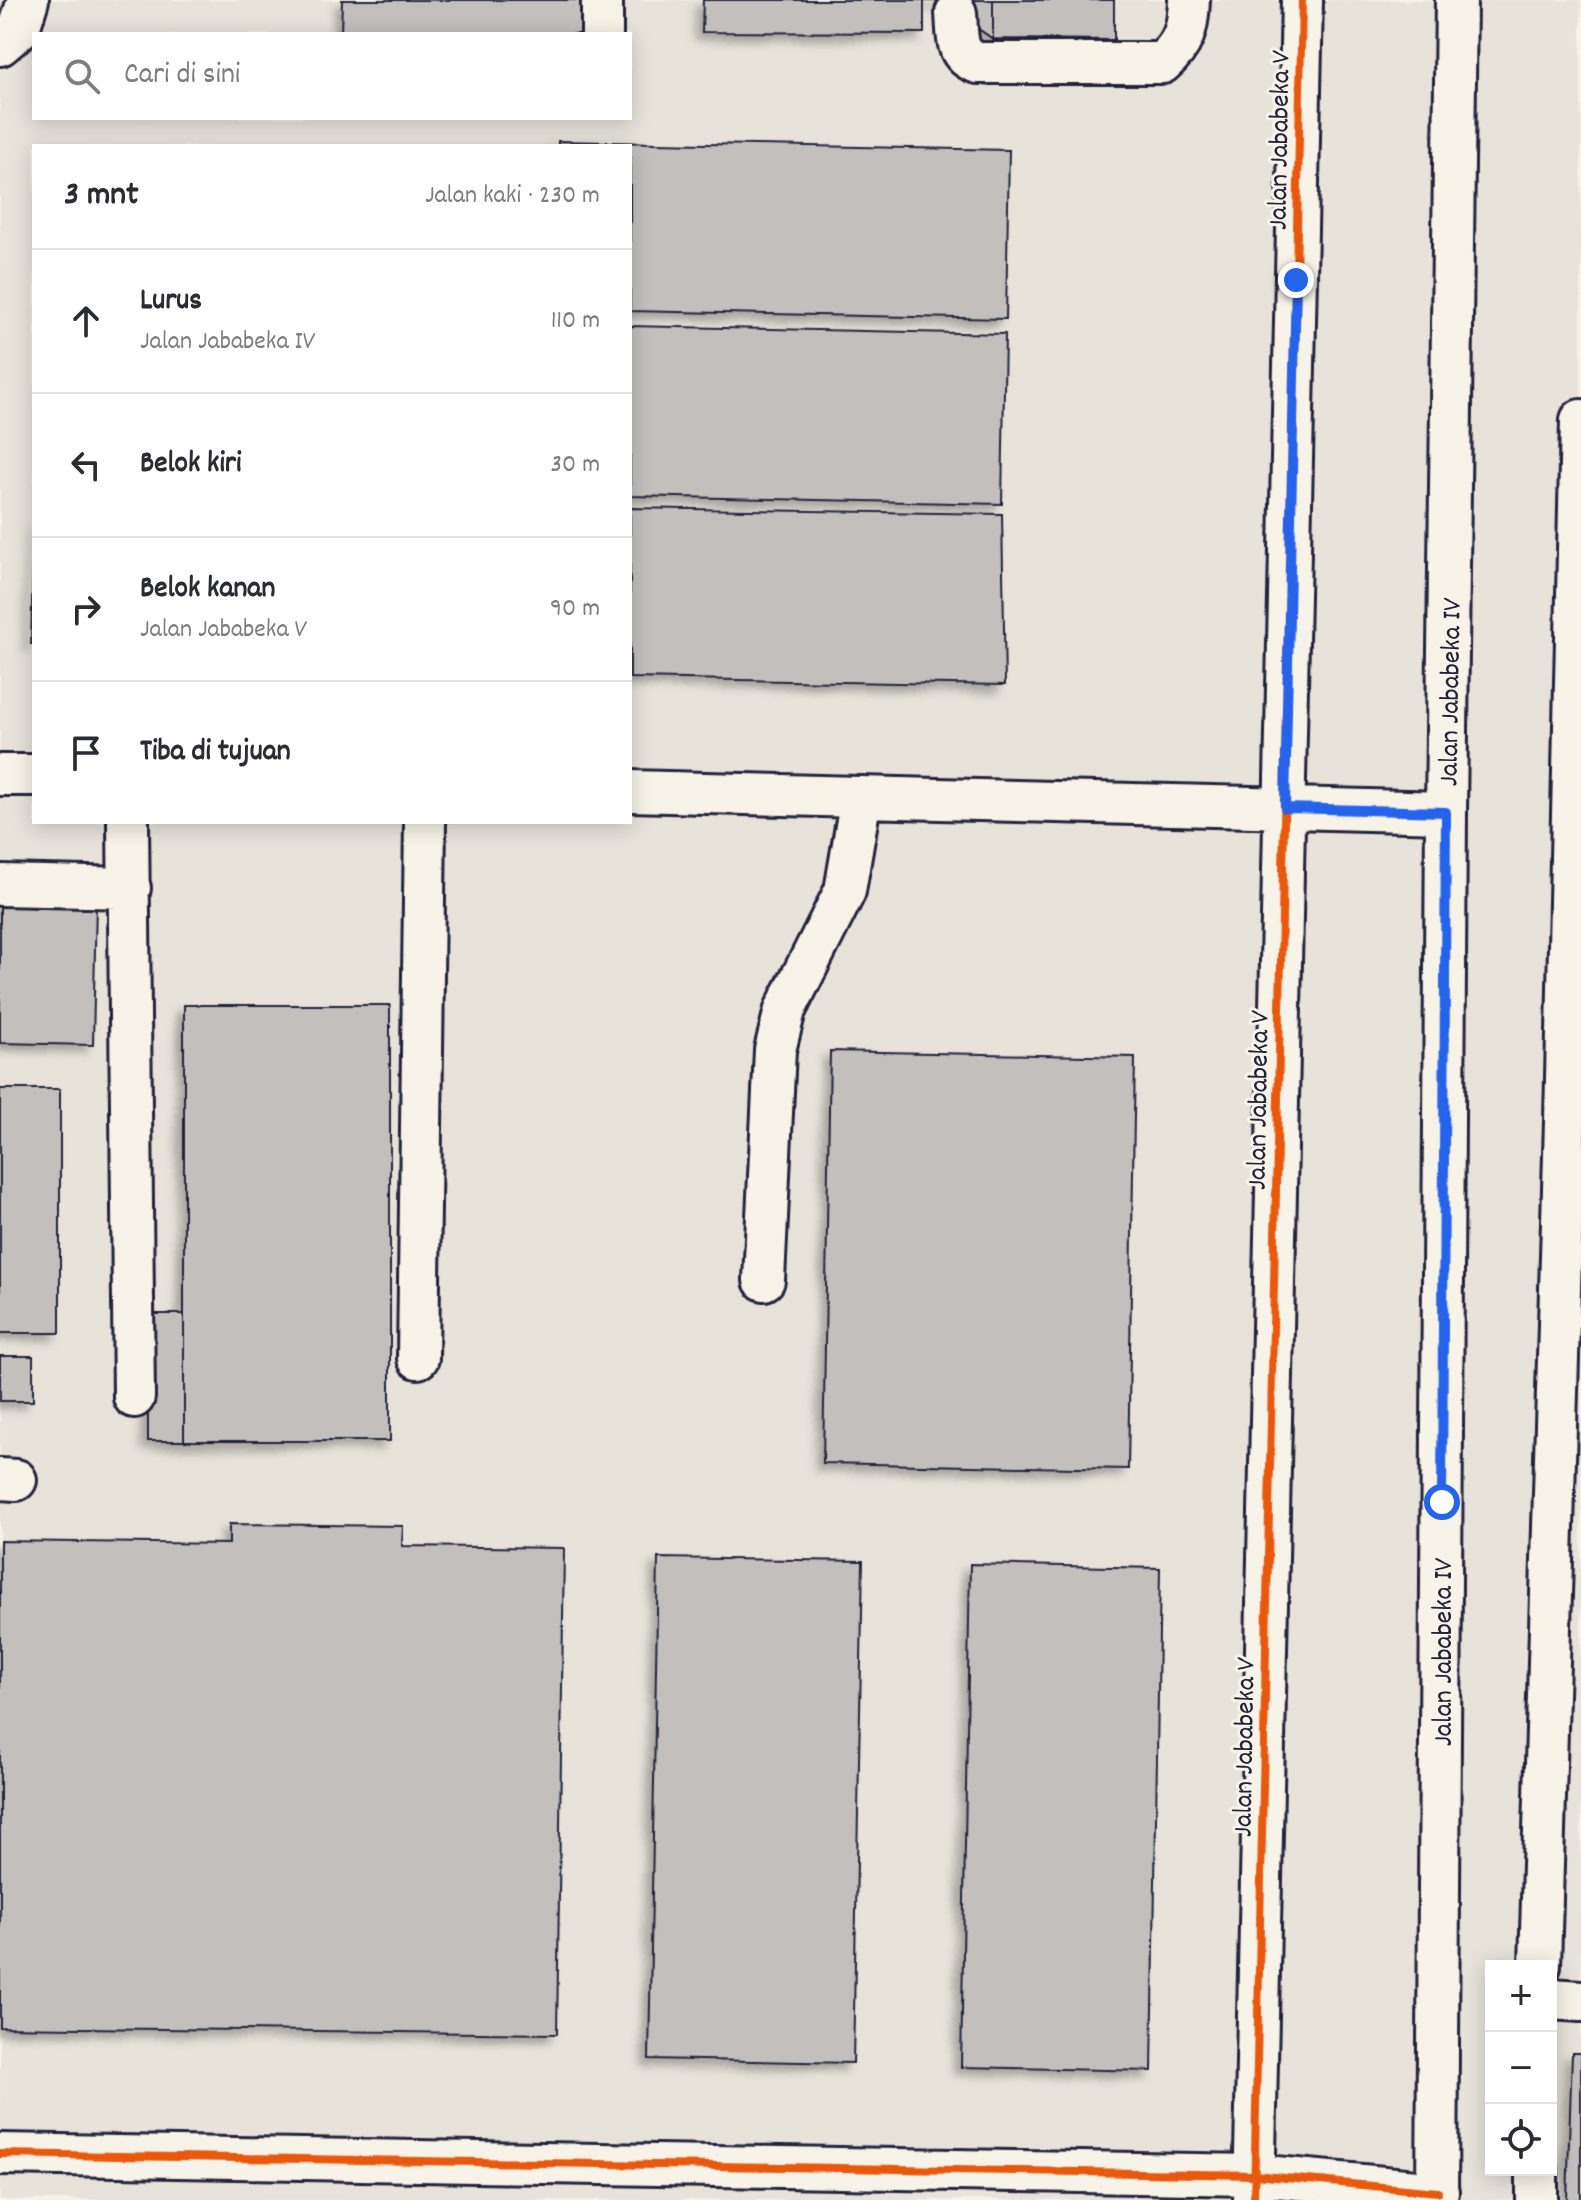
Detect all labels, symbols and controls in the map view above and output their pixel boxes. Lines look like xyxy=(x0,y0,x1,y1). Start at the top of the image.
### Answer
search box xyxy=(32,32,632,120)
street label: Jalan Jababeka V xyxy=(1260,49,1304,230)
icon: search xyxy=(60,54,104,98)
text: Cari di sini xyxy=(124,55,240,98)
text: 3 mnt xyxy=(64,172,139,221)
text: Jalan kaki · 230 m xyxy=(425,178,600,215)
route end xyxy=(1278,262,1314,298)
text: Lurus xyxy=(140,281,202,324)
icon: ahead xyxy=(64,299,108,343)
text: 110 m xyxy=(551,303,600,340)
text: Jalan Jababeka IV xyxy=(140,324,315,361)
icon: left xyxy=(64,443,108,487)
text: Belok kiri xyxy=(140,444,242,487)
text: 30 m xyxy=(550,447,600,484)
text: Belok kanan xyxy=(140,569,275,612)
icon: right xyxy=(64,587,108,631)
text: 90 m xyxy=(550,591,600,628)
street label: Jalan Jababeka IV xyxy=(1431,597,1475,787)
text: Jalan Jababeka V xyxy=(140,612,307,649)
icon: arrive xyxy=(64,731,108,775)
text: Tiba di tujuan xyxy=(140,732,291,775)
street label: Jalan Jababeka V xyxy=(1239,1009,1283,1190)
route start xyxy=(1424,1484,1460,1520)
street label: Jalan Jababeka IV xyxy=(1426,1557,1466,1746)
street label: Jalan Jababeka V xyxy=(1225,1656,1269,1837)
map controls xyxy=(1485,1960,1557,2176)
button: + xyxy=(1485,1960,1557,2032)
button: − xyxy=(1485,2032,1557,2104)
button: locate xyxy=(1485,2104,1557,2176)

